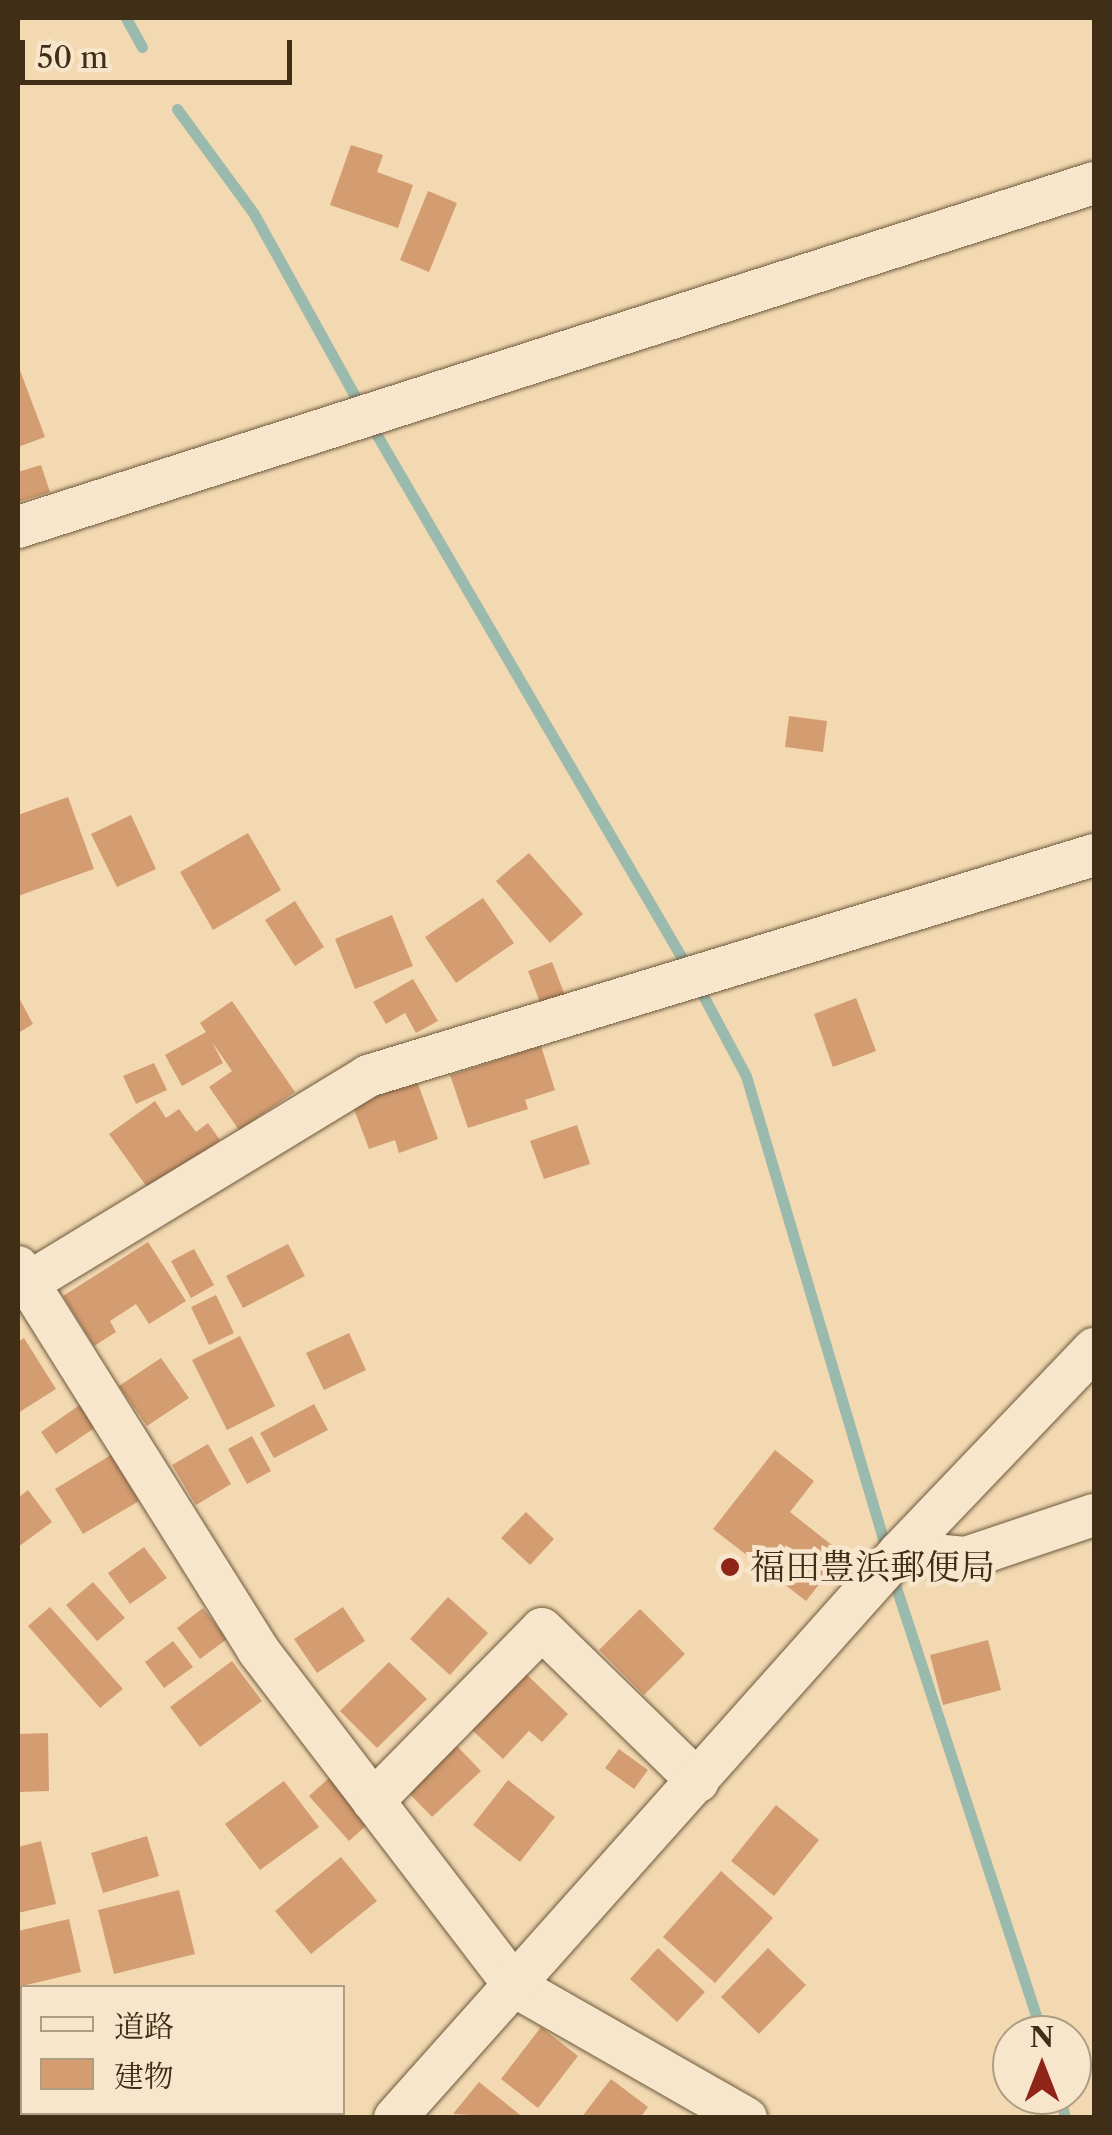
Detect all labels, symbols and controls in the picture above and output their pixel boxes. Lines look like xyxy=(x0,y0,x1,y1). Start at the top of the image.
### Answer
scale bar xyxy=(25,20,298,82)
text: 50 m xyxy=(37,39,108,76)
place label: 福田豊浜郵便局 xyxy=(750,1546,995,1588)
marker: 福田豊浜郵便局 xyxy=(719,1556,741,1578)
legend xyxy=(20,1985,345,2115)
text: 道路 xyxy=(114,2008,174,2045)
north arrow xyxy=(992,2015,1092,2115)
text: N xyxy=(1030,2020,1054,2054)
text: 建物 xyxy=(114,2058,174,2095)

